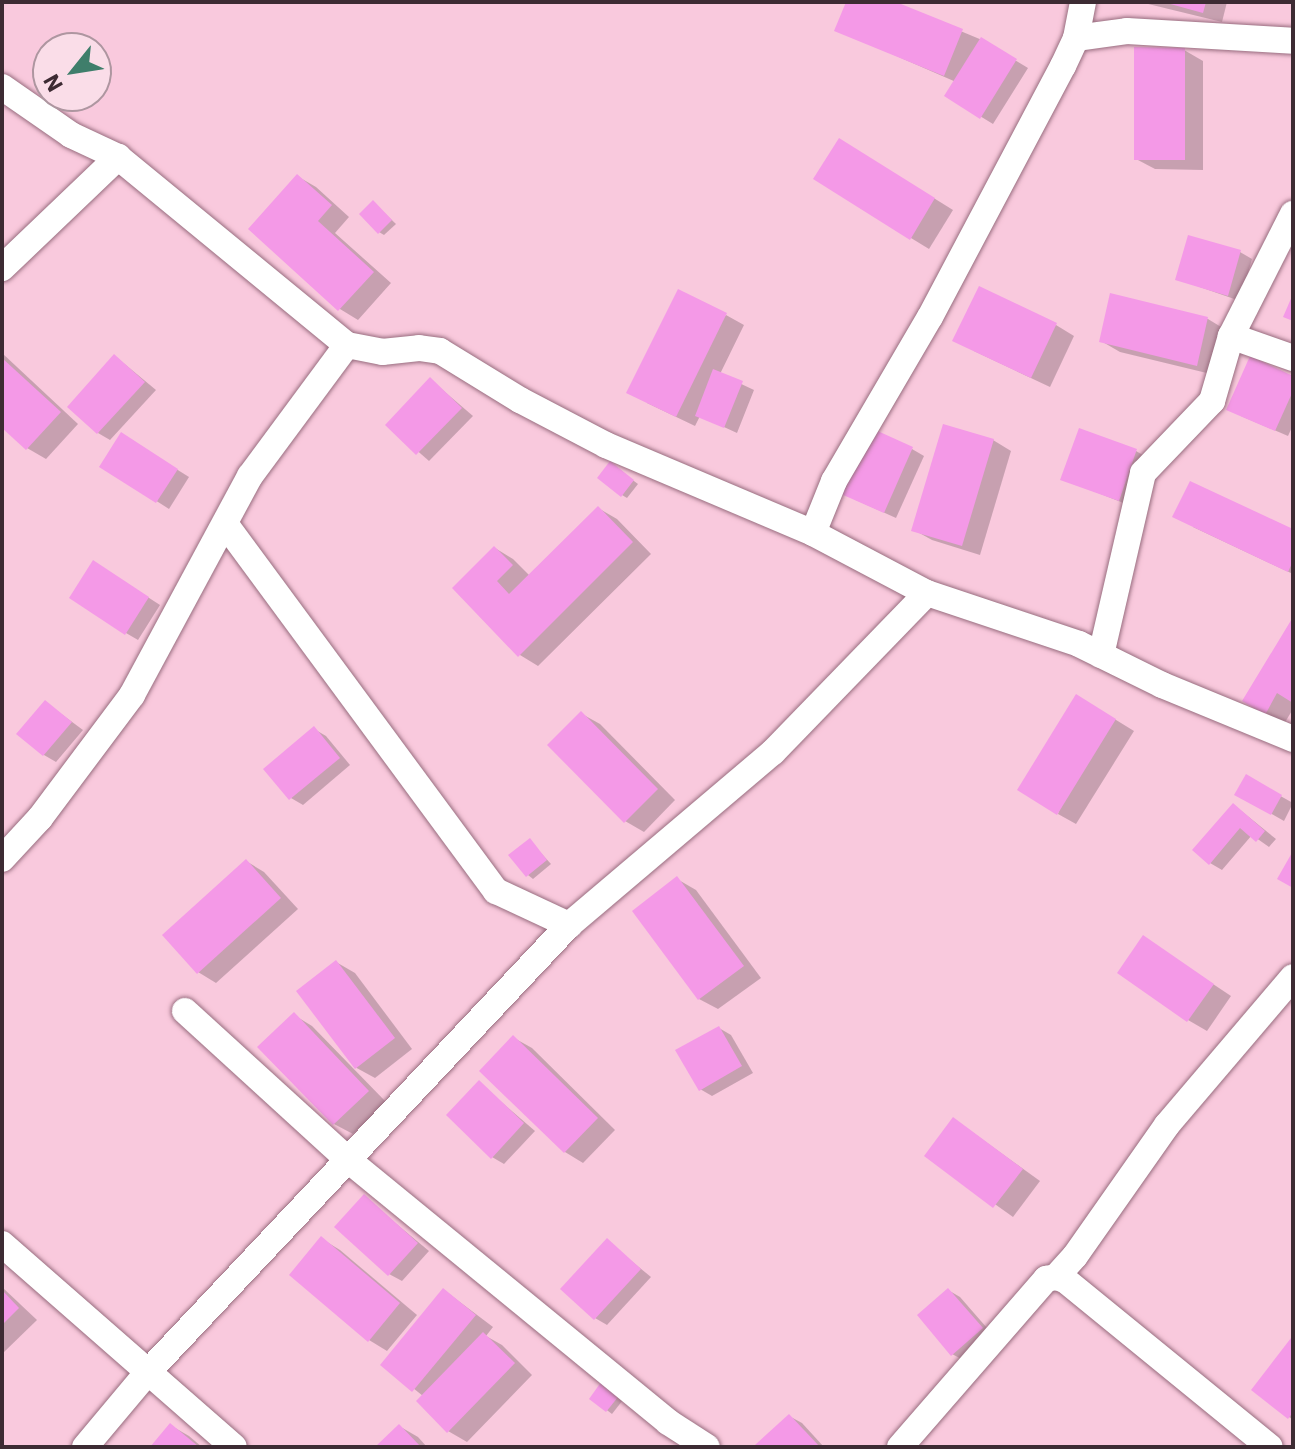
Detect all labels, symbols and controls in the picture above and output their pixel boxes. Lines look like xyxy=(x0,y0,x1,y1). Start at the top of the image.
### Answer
north arrow xyxy=(32,32,112,112)
text: N xyxy=(36,69,69,97)

